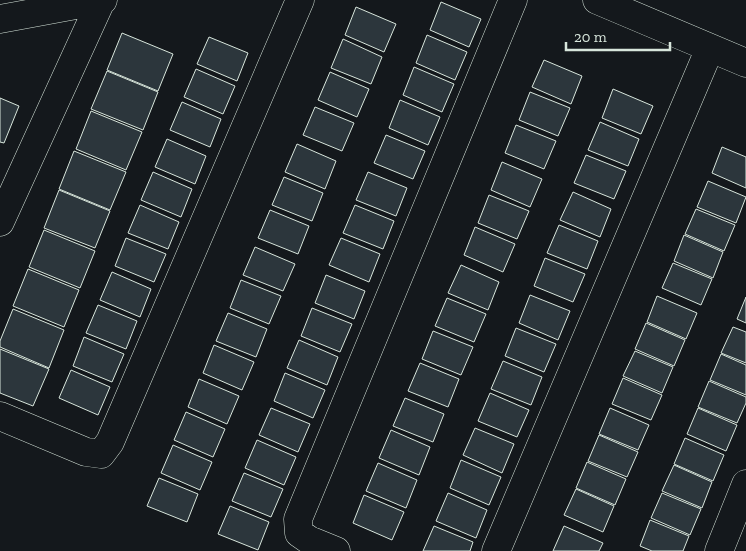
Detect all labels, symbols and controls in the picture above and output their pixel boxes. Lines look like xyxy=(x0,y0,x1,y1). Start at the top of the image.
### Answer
scale bar xyxy=(566,20,670,52)
text: 20 m xyxy=(574,28,607,46)

